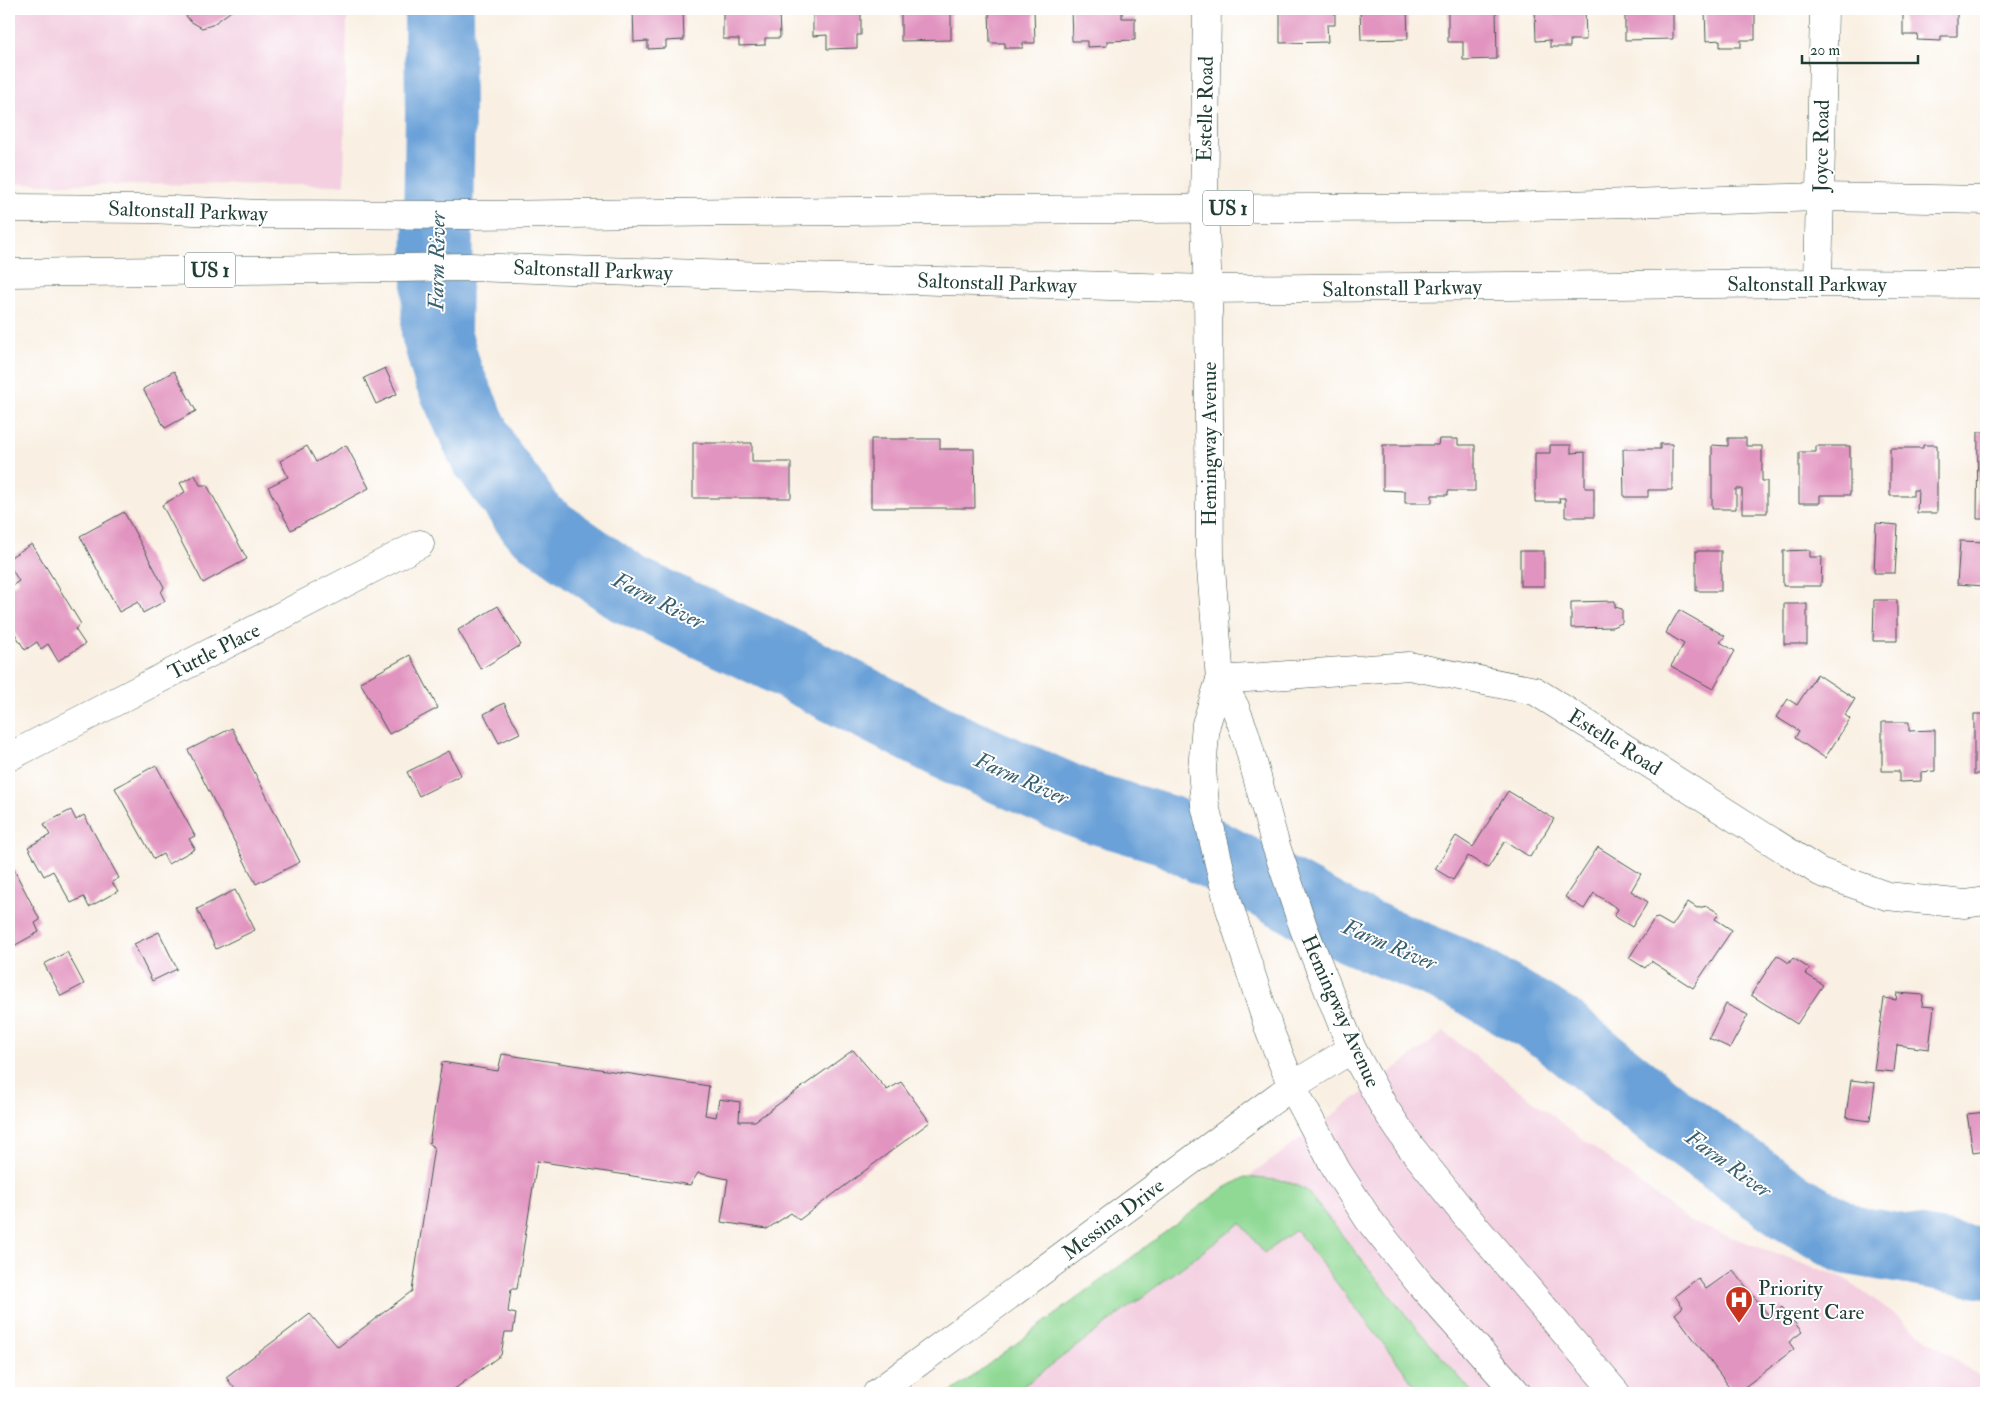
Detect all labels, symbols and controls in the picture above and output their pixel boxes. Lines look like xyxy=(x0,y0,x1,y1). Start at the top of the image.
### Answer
scale bar xyxy=(1802,32,1919,64)
text: 20 m xyxy=(1810,41,1840,60)
street label: Estelle Road xyxy=(1191,55,1220,162)
street label: Joyce Road xyxy=(1807,99,1836,194)
road number: US 1 xyxy=(1203,190,1253,226)
street label: Saltonstall Parkway xyxy=(108,195,269,228)
water label: Farm River xyxy=(422,209,452,312)
road number: US 1 xyxy=(185,252,235,288)
street label: Saltonstall Parkway xyxy=(513,254,674,287)
street label: Saltonstall Parkway xyxy=(917,267,1078,300)
street label: Saltonstall Parkway xyxy=(1727,271,1888,298)
street label: Saltonstall Parkway xyxy=(1322,274,1483,303)
street label: Hemingway Avenue xyxy=(1196,362,1223,526)
water label: Farm River xyxy=(607,565,711,637)
street label: Tuttle Place xyxy=(164,617,265,686)
street label: Estelle Road xyxy=(1563,703,1667,782)
water label: Farm River xyxy=(970,745,1074,813)
water label: Farm River xyxy=(1337,912,1442,978)
street label: Hemingway Avenue xyxy=(1295,931,1386,1092)
water label: Farm River xyxy=(1679,1123,1778,1205)
street label: Messina Drive xyxy=(1057,1172,1170,1267)
place label: Priority Urgent Care xyxy=(1758,1275,1865,1326)
hospital icon: Priority Urgent Care xyxy=(1724,1285,1754,1324)

